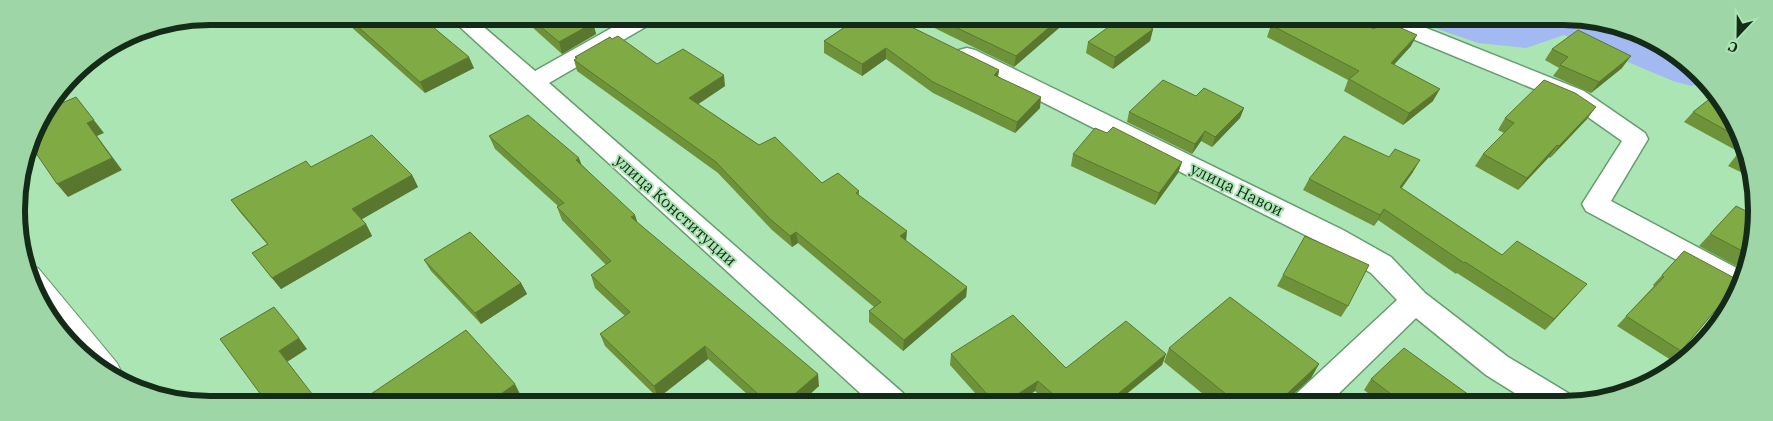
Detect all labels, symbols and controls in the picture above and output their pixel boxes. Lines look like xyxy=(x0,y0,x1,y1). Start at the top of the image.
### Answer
north arrow xyxy=(1713,10,1763,60)
text: С xyxy=(1725,37,1741,57)
street label: улица Конституции xyxy=(611,150,741,270)
street label: улица Навои xyxy=(1187,158,1287,220)

